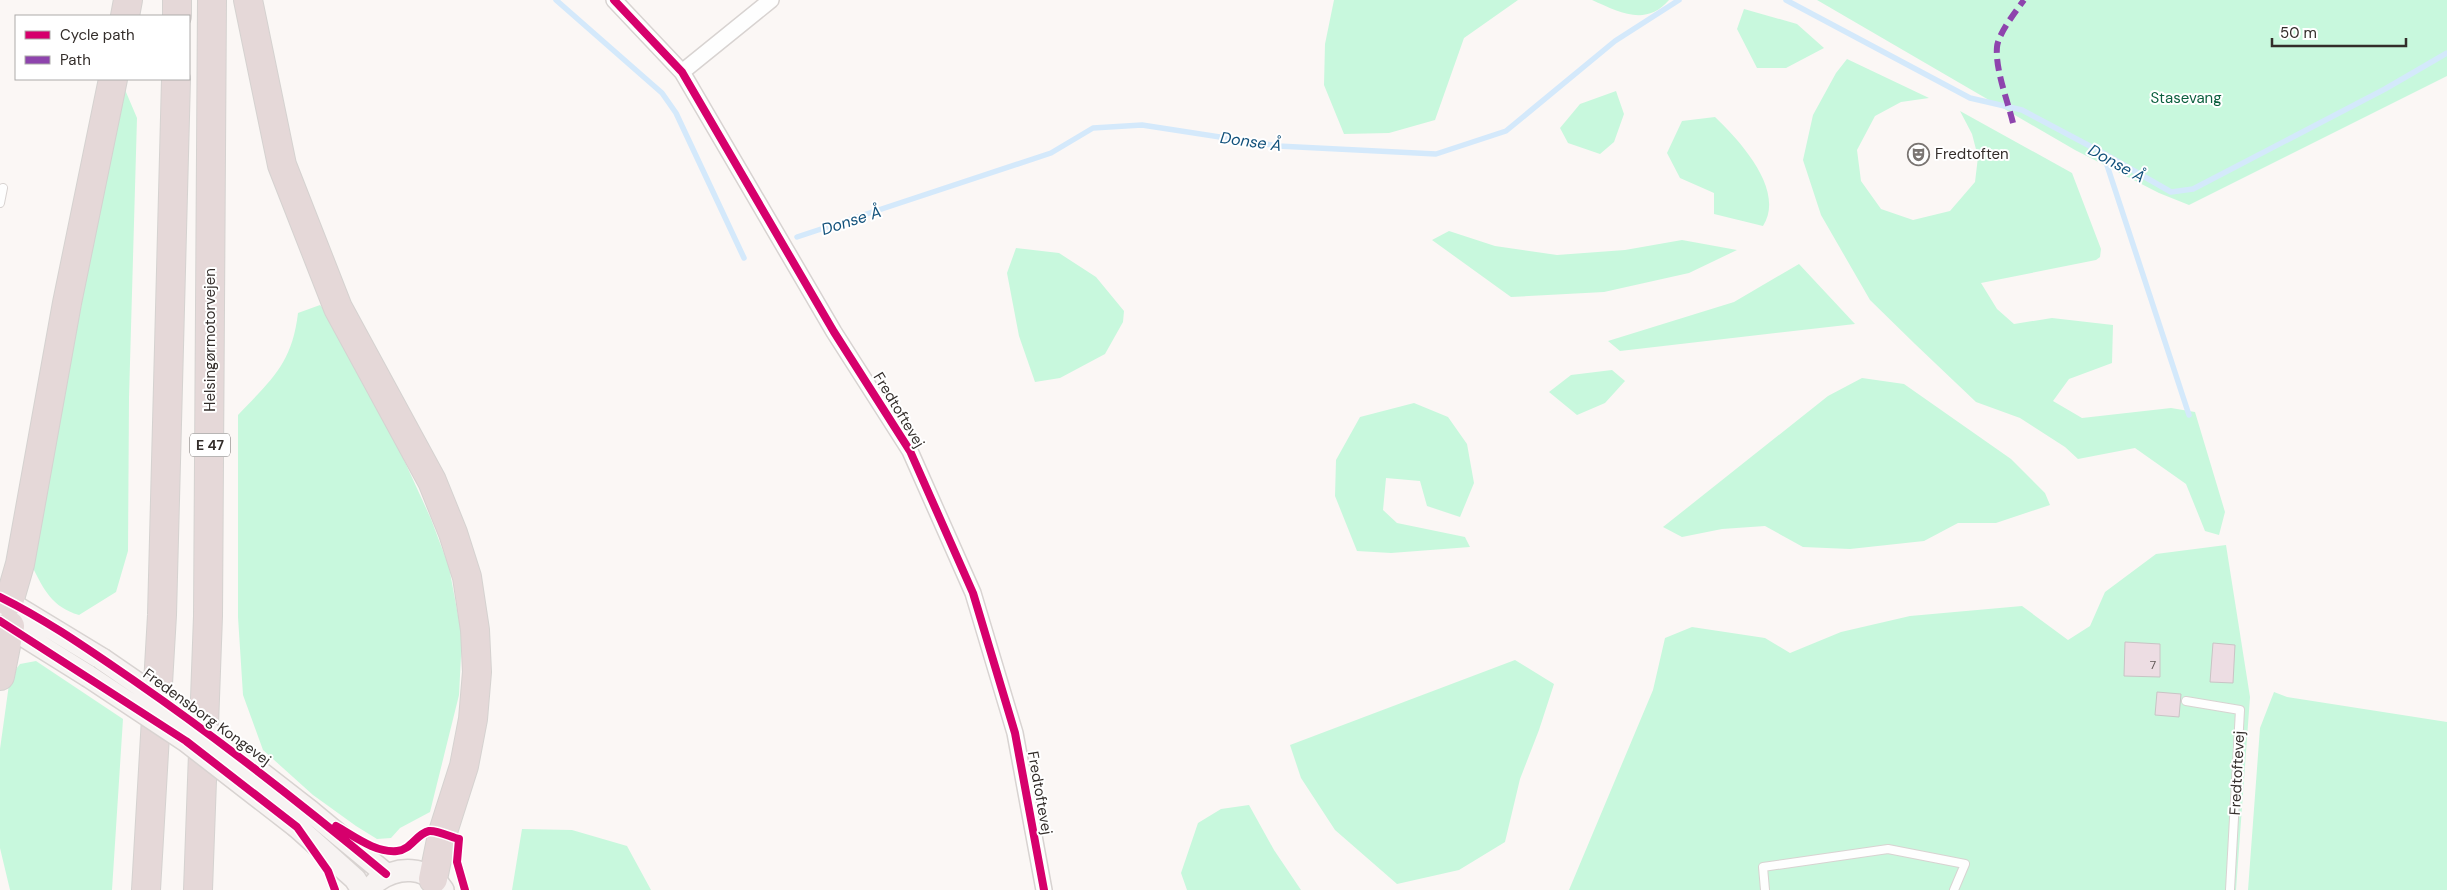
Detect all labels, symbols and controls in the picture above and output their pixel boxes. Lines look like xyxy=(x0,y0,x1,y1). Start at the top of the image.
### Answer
legend xyxy=(15,15,190,80)
scale bar xyxy=(2272,15,2406,47)
text: 50 m xyxy=(2280,23,2317,43)
text: Cycle path xyxy=(60,25,135,45)
text: Path xyxy=(60,50,91,70)
park label: Stasevang xyxy=(2150,88,2222,108)
water label: Donse Å xyxy=(1219,127,1283,156)
water label: Donse Å xyxy=(2085,139,2149,188)
theatre icon: Fredtoften xyxy=(1907,142,1931,166)
place label: Fredtoften xyxy=(1935,144,2009,164)
water label: Donse Å xyxy=(819,201,884,240)
street label: Helsingørmotorvejen xyxy=(200,268,220,412)
street label: Fredtoftevej xyxy=(869,369,929,451)
road number: E 47 xyxy=(190,434,230,456)
house number: 7 xyxy=(2150,657,2156,673)
street label: Fredensborg Kongevej xyxy=(139,664,275,770)
street label: Fredtoftevej xyxy=(2225,730,2249,816)
street label: Fredtoftevej xyxy=(1023,750,1057,836)

